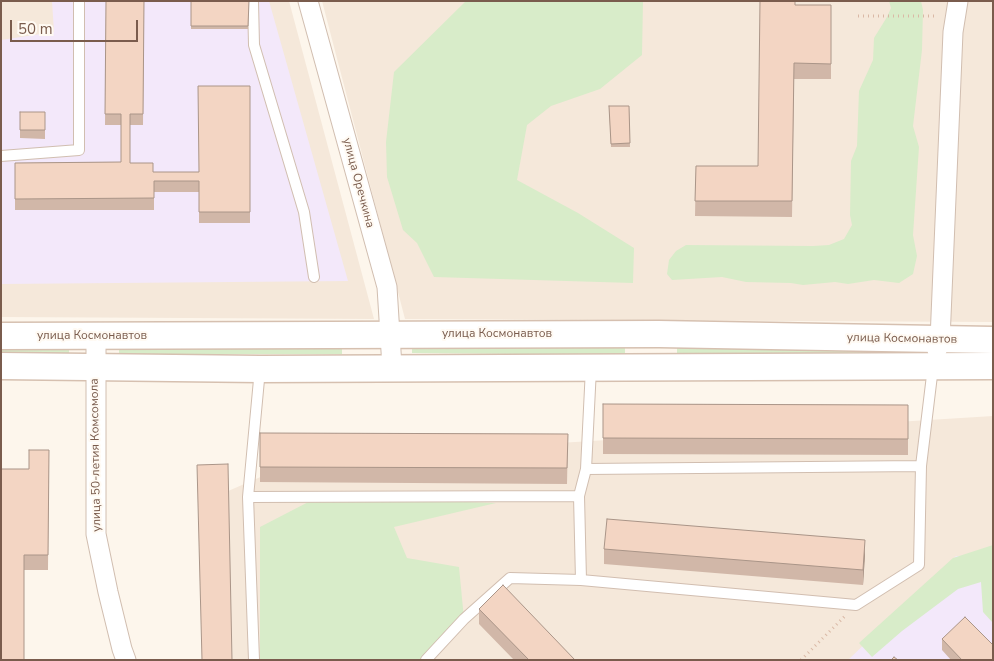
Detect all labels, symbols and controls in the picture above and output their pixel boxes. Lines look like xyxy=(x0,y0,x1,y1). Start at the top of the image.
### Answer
scale bar xyxy=(12,10,140,42)
text: 50 m xyxy=(18,19,53,39)
street label: улица Оречкина xyxy=(339,136,377,230)
street label: улица Космонавтов xyxy=(442,327,552,341)
street label: улица Космонавтов xyxy=(37,329,147,343)
street label: улица Космонавтов xyxy=(847,331,957,347)
street label: улица 50-летия Комсомола xyxy=(87,378,105,532)

